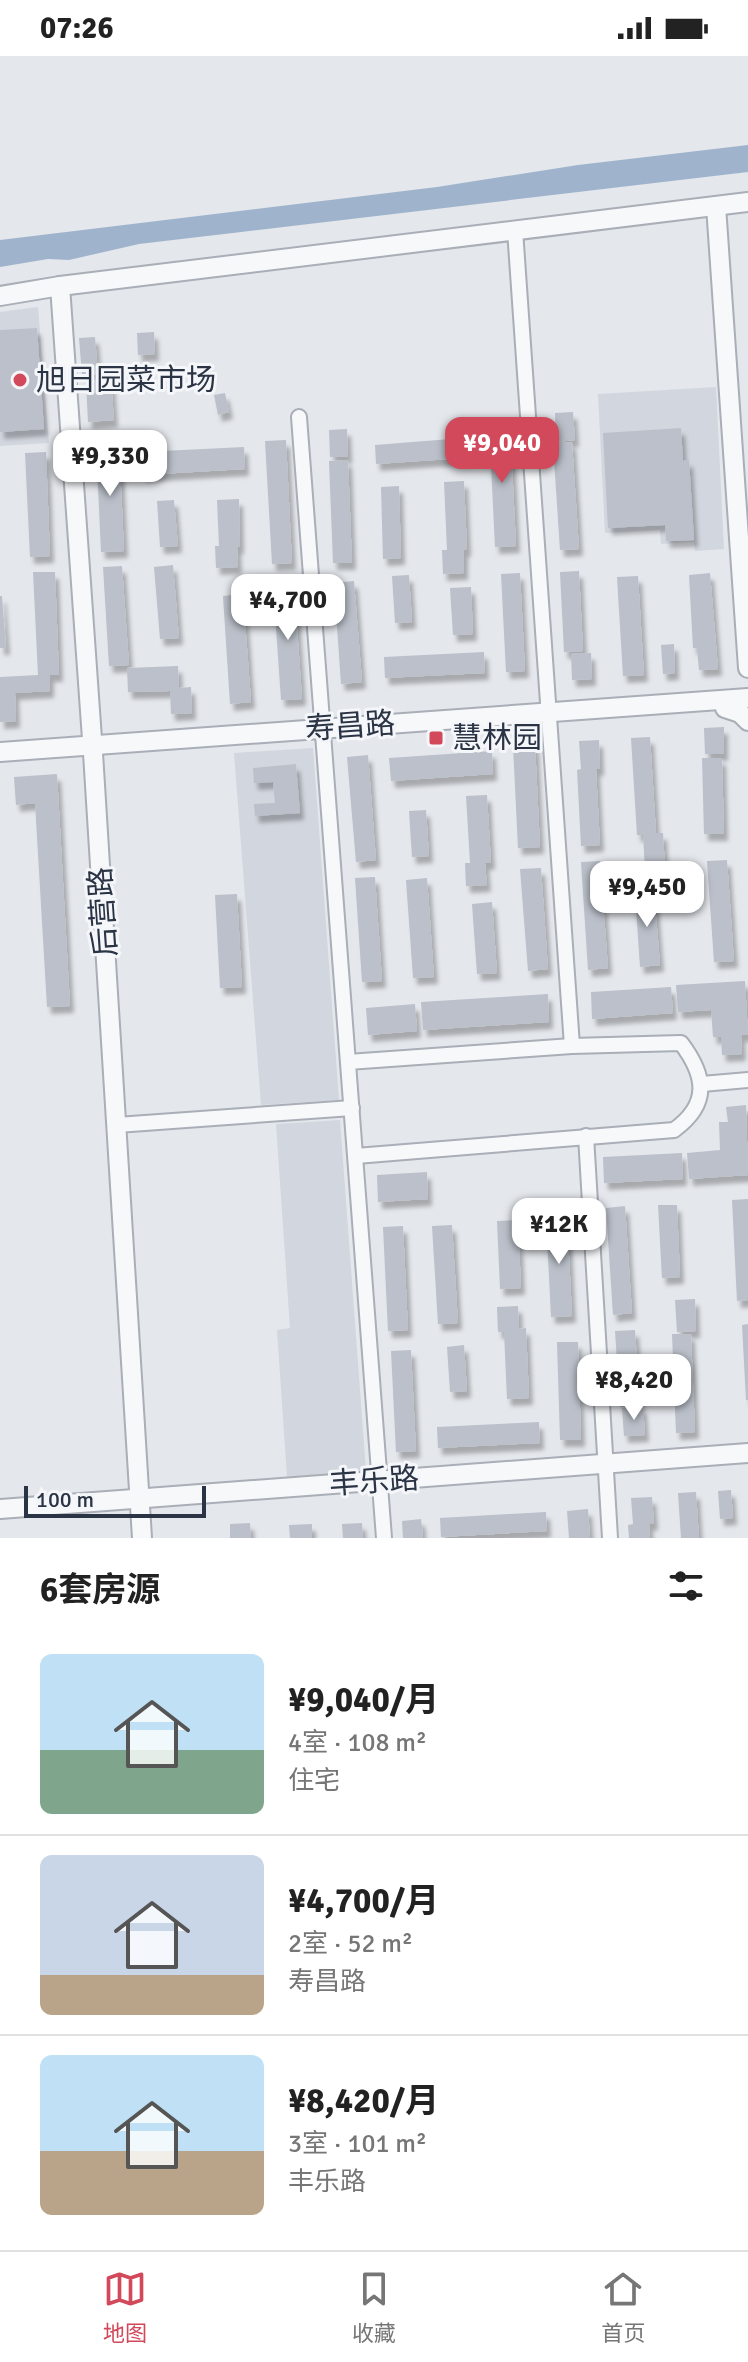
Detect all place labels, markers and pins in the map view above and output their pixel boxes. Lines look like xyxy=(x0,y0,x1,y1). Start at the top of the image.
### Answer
place label: 旭日园菜市场 xyxy=(36,362,216,399)
marker: 旭日园菜市场 xyxy=(11,371,29,389)
pin: ¥9,040 xyxy=(437,417,567,485)
pin: ¥9,330 xyxy=(45,430,175,498)
pin: ¥4,700 xyxy=(223,574,353,642)
place label: 慧林园 xyxy=(452,720,542,757)
marker: 慧林园 xyxy=(427,729,445,747)
pin: ¥9,450 xyxy=(582,861,712,929)
pin: ¥12K xyxy=(512,1198,606,1266)
pin: ¥8,420 xyxy=(569,1354,699,1422)

